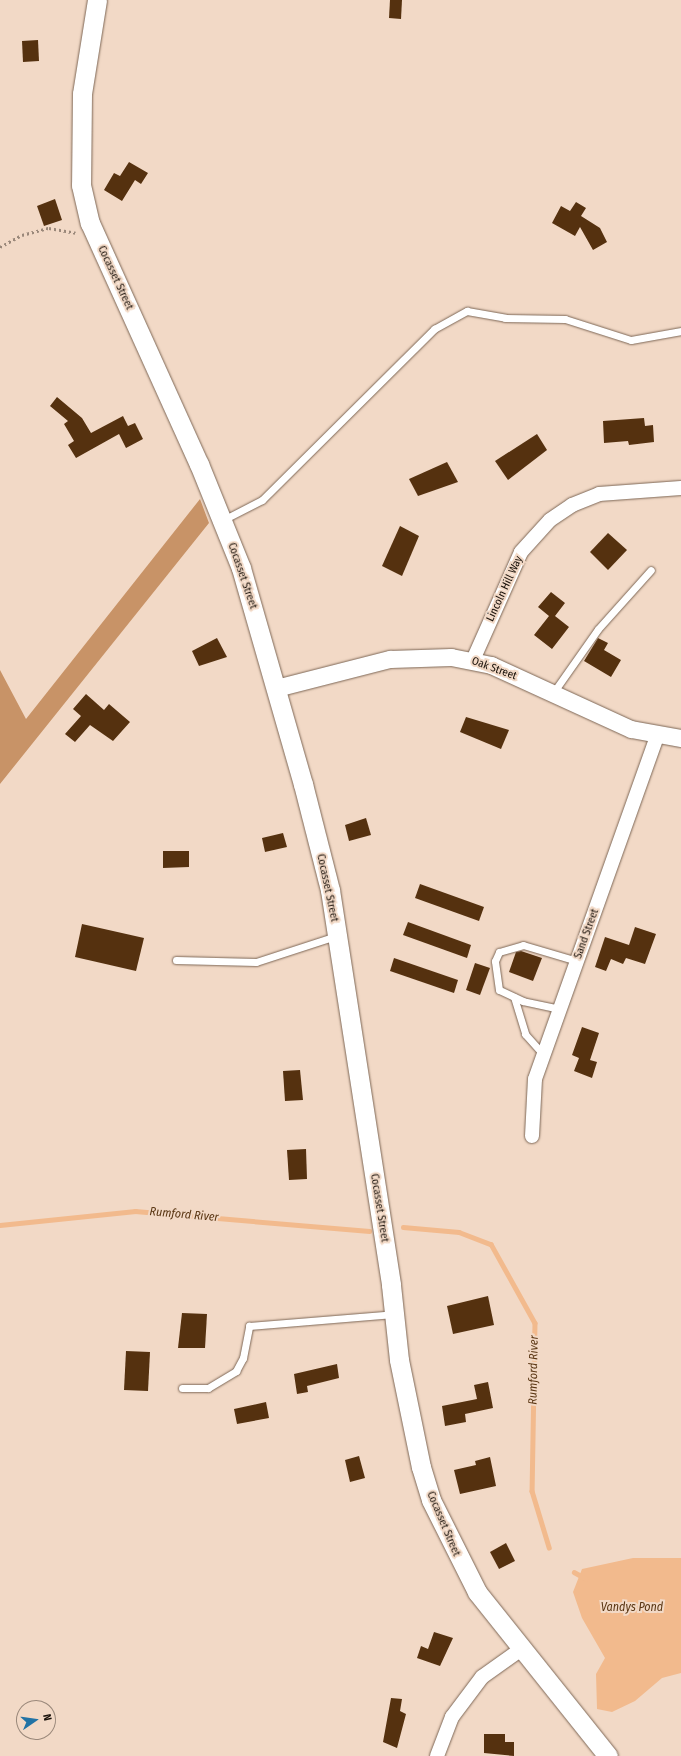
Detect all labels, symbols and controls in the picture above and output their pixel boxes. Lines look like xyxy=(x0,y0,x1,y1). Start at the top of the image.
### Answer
street label: Cocasset Street xyxy=(94,244,136,312)
street label: Cocasset Street xyxy=(225,541,259,611)
street label: Lincoln Hill Way xyxy=(484,554,526,624)
street label: Oak Street xyxy=(470,655,518,683)
street label: Cocasset Street xyxy=(313,853,341,923)
street label: Sand Street xyxy=(572,907,602,961)
street label: Cocasset Street xyxy=(367,1173,391,1243)
water label: Rumford River xyxy=(149,1205,219,1225)
water label: Rumford River xyxy=(526,1335,542,1405)
street label: Cocasset Street xyxy=(423,1490,463,1558)
water label: Vandys Pond xyxy=(601,1601,663,1615)
north arrow xyxy=(16,1700,56,1740)
text: N xyxy=(40,1713,54,1722)

